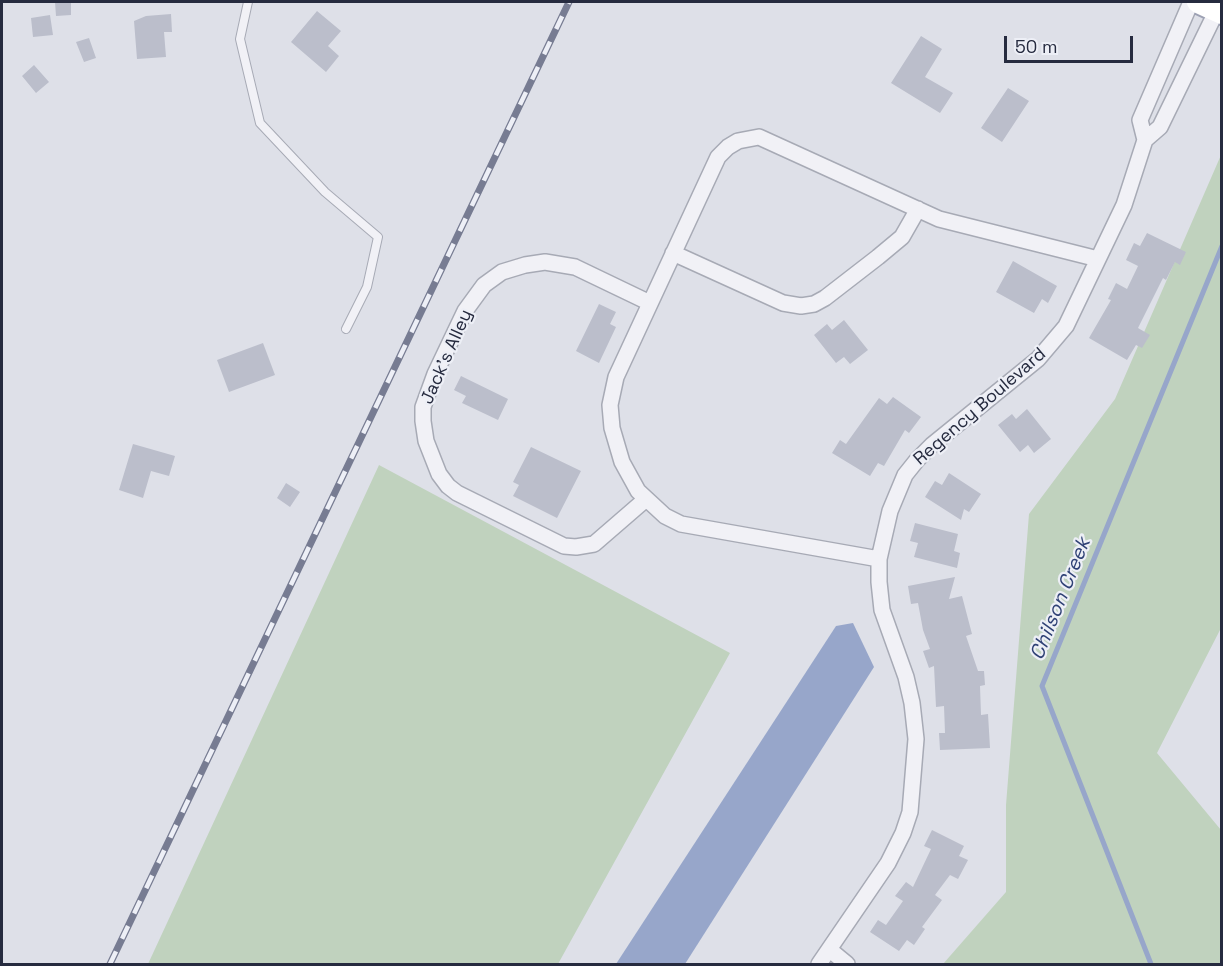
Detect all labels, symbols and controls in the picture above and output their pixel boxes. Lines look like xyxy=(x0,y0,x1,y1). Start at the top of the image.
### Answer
scale bar xyxy=(1007,24,1136,62)
text: 50 m xyxy=(1015,35,1057,58)
street label: Jack's Alley xyxy=(417,306,477,408)
street label: Regency Boulevard xyxy=(909,344,1051,470)
water label: Chilson Creek xyxy=(1026,534,1096,664)

